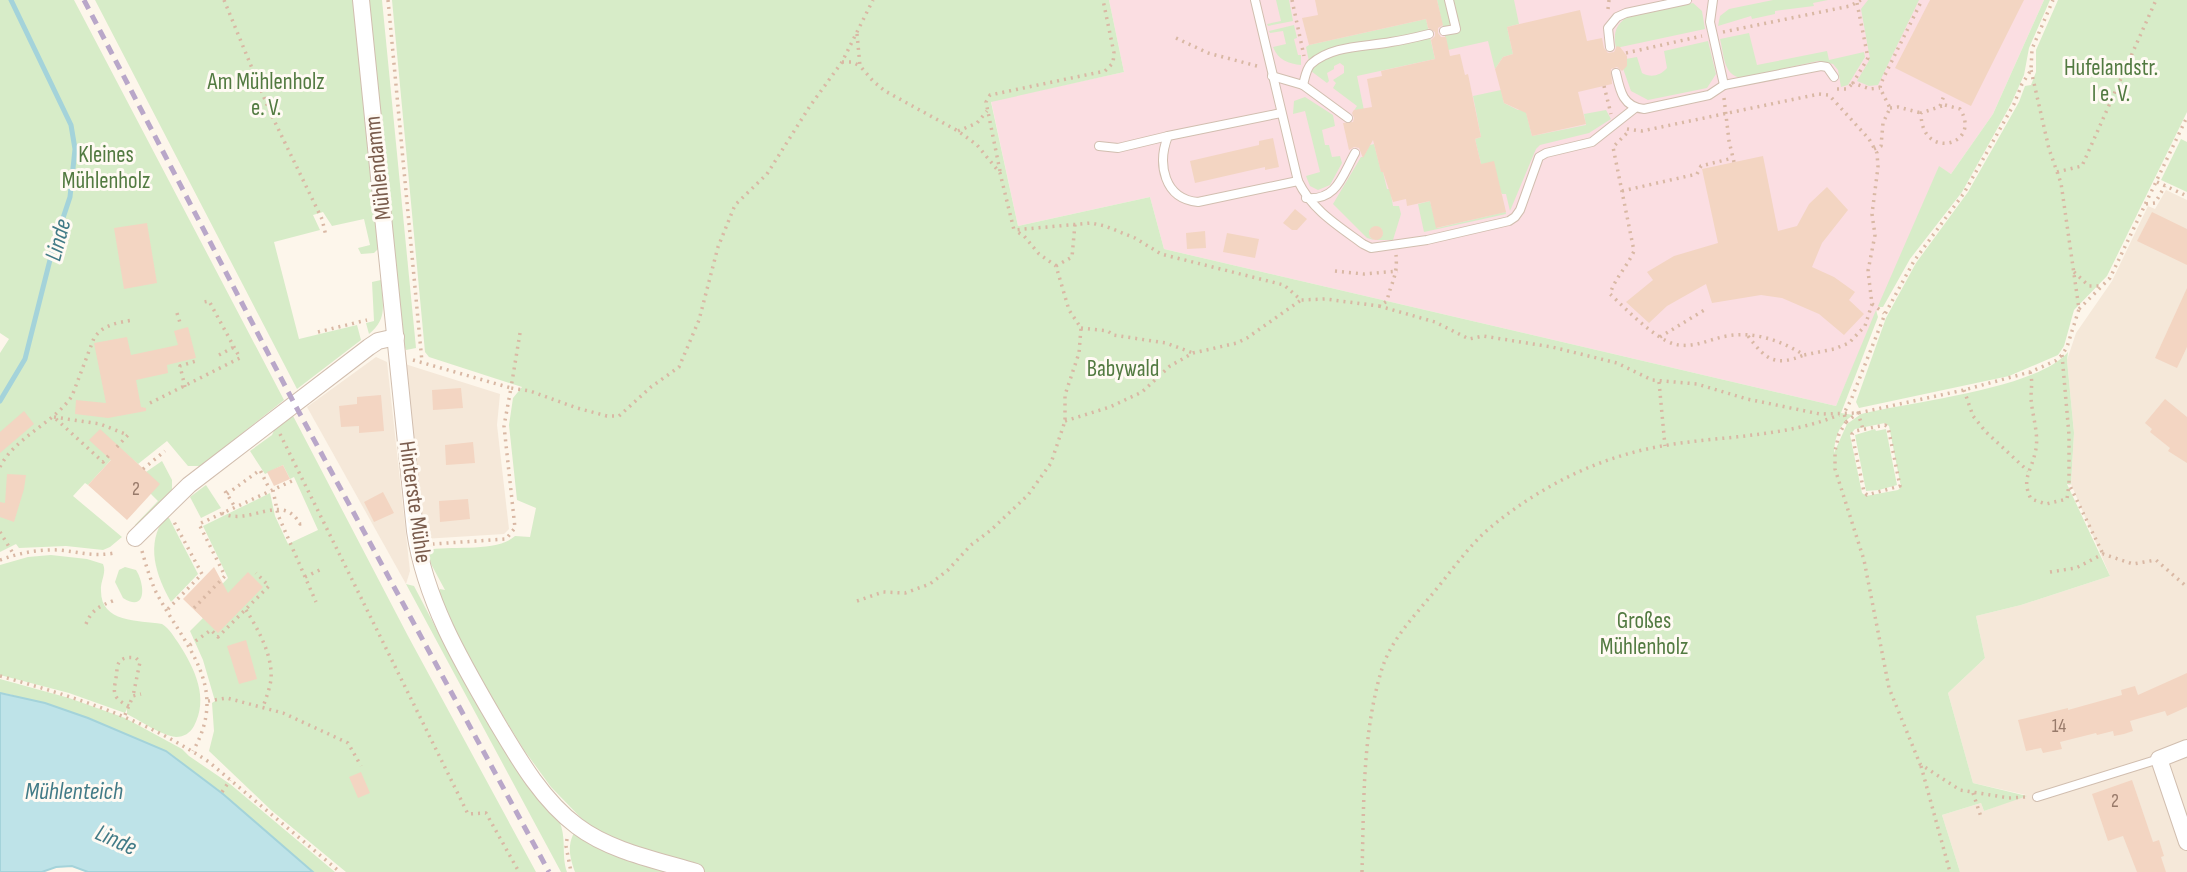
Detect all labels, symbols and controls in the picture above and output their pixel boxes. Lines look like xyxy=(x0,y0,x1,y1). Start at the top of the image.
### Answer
park label: Hufelandstr. I e. V. xyxy=(2064,54,2158,108)
park label: Am Mühlenholz e. V. xyxy=(206,68,325,122)
street label: Mühlendamm xyxy=(359,115,397,221)
park label: Kleines Mühlenholz xyxy=(62,141,150,195)
water label: Linde xyxy=(39,216,77,264)
park label: Babywald xyxy=(1087,355,1159,383)
street label: Hinterste Mühle xyxy=(393,439,437,565)
house number: 2 xyxy=(132,478,140,501)
park label: Großes Mühlenholz xyxy=(1600,607,1688,661)
house number: 14 xyxy=(2052,715,2066,738)
water label: Mühlenteich xyxy=(25,777,123,806)
house number: 2 xyxy=(2111,790,2119,813)
water label: Linde xyxy=(91,818,141,862)

